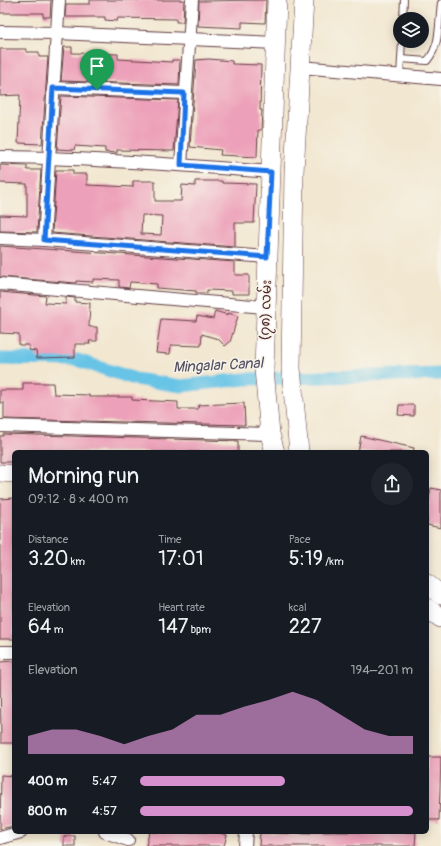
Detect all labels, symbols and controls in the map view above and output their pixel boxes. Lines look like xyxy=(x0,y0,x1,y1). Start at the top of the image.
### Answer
map controls xyxy=(393,12,429,48)
button: layers xyxy=(393,12,429,48)
pin xyxy=(80,49,114,90)
icon: arrive xyxy=(86,55,108,77)
street label: (၇၈) လမ်း xyxy=(254,279,278,341)
water label: Mingalar Canal xyxy=(172,354,265,377)
text: Morning run xyxy=(28,462,139,490)
button: share xyxy=(371,463,413,505)
text: 09:12 · 8 × 400 m xyxy=(28,491,128,507)
text: Distance xyxy=(28,533,68,546)
text: Time xyxy=(158,533,181,546)
text: Pace xyxy=(289,533,310,546)
text: 3.20 xyxy=(28,546,68,571)
text: 17:01 xyxy=(158,546,204,571)
text: 5:19 xyxy=(289,546,323,571)
text: km xyxy=(68,555,85,568)
text: /km xyxy=(323,555,344,568)
text: Elevation xyxy=(28,601,70,614)
text: Heart rate xyxy=(158,601,205,614)
text: kcal xyxy=(289,601,307,614)
text: 64 xyxy=(28,614,51,639)
text: 147 xyxy=(158,614,188,639)
text: 227 xyxy=(289,614,322,639)
text: m xyxy=(51,623,63,636)
text: bpm xyxy=(188,623,211,636)
text: Elevation xyxy=(28,662,78,678)
text: 194–201 m xyxy=(350,662,413,678)
text: 400 m xyxy=(28,773,68,789)
text: 5:47 xyxy=(92,773,117,789)
text: 800 m xyxy=(28,803,67,819)
text: 4:57 xyxy=(92,803,117,819)

